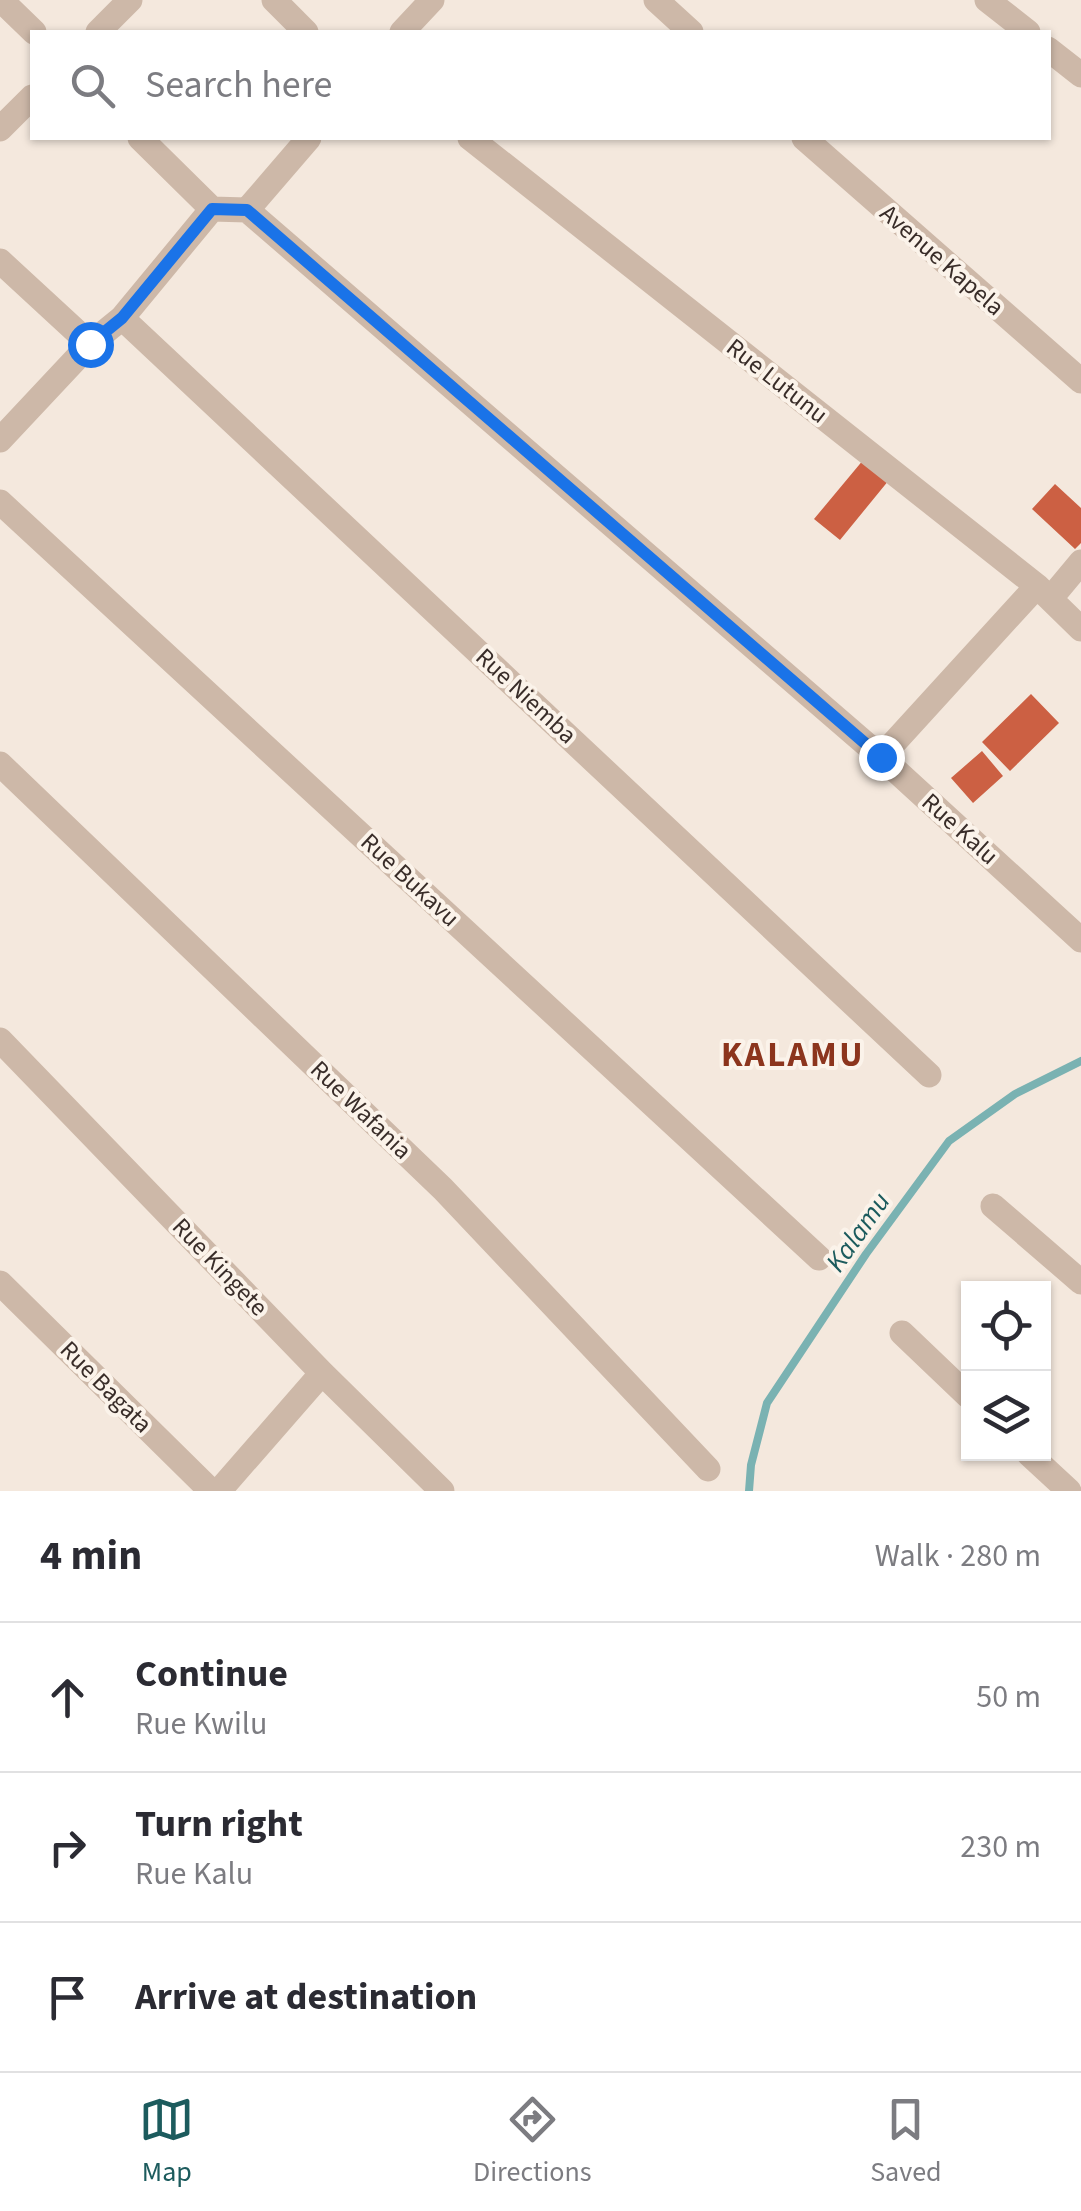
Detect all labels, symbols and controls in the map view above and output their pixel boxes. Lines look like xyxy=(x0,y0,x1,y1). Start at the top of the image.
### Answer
search box xyxy=(30,30,1051,140)
icon: search xyxy=(65,58,120,113)
text: Search here xyxy=(145,58,332,112)
street label: Avenue Kapela xyxy=(872,196,1012,324)
route start xyxy=(68,322,114,368)
street label: Rue Lutunu xyxy=(719,330,835,432)
street label: Rue Niemba xyxy=(467,640,585,752)
route end xyxy=(859,735,905,781)
street label: Rue Kalu xyxy=(914,785,1006,873)
street label: Rue Bukavu xyxy=(353,825,467,935)
district label: KALAMU xyxy=(721,1030,865,1080)
street label: Rue Wafania xyxy=(302,1052,420,1168)
water label: Kalamu xyxy=(816,1184,900,1280)
street label: Rue Kingete xyxy=(164,1210,276,1324)
map controls xyxy=(961,1281,1051,1461)
button: locate xyxy=(961,1281,1051,1371)
street label: Rue Bagata xyxy=(52,1333,160,1441)
button: layers xyxy=(961,1371,1051,1461)
text: 4 min xyxy=(40,1526,142,1586)
text: Walk · 280 m xyxy=(875,1533,1041,1579)
text: Continue xyxy=(135,1647,288,1701)
icon: ahead xyxy=(40,1670,95,1725)
text: 50 m xyxy=(976,1674,1041,1720)
text: Rue Kwilu xyxy=(135,1701,267,1747)
text: Turn right xyxy=(135,1797,303,1851)
icon: right xyxy=(40,1820,95,1875)
text: 230 m xyxy=(960,1824,1041,1870)
text: Rue Kalu xyxy=(135,1851,253,1897)
icon: arrive xyxy=(40,1970,95,2025)
text: Arrive at destination xyxy=(135,1970,477,2024)
tab: Map xyxy=(139,2092,194,2192)
tab: Directions xyxy=(473,2092,592,2192)
tab: Saved xyxy=(870,2092,942,2192)

